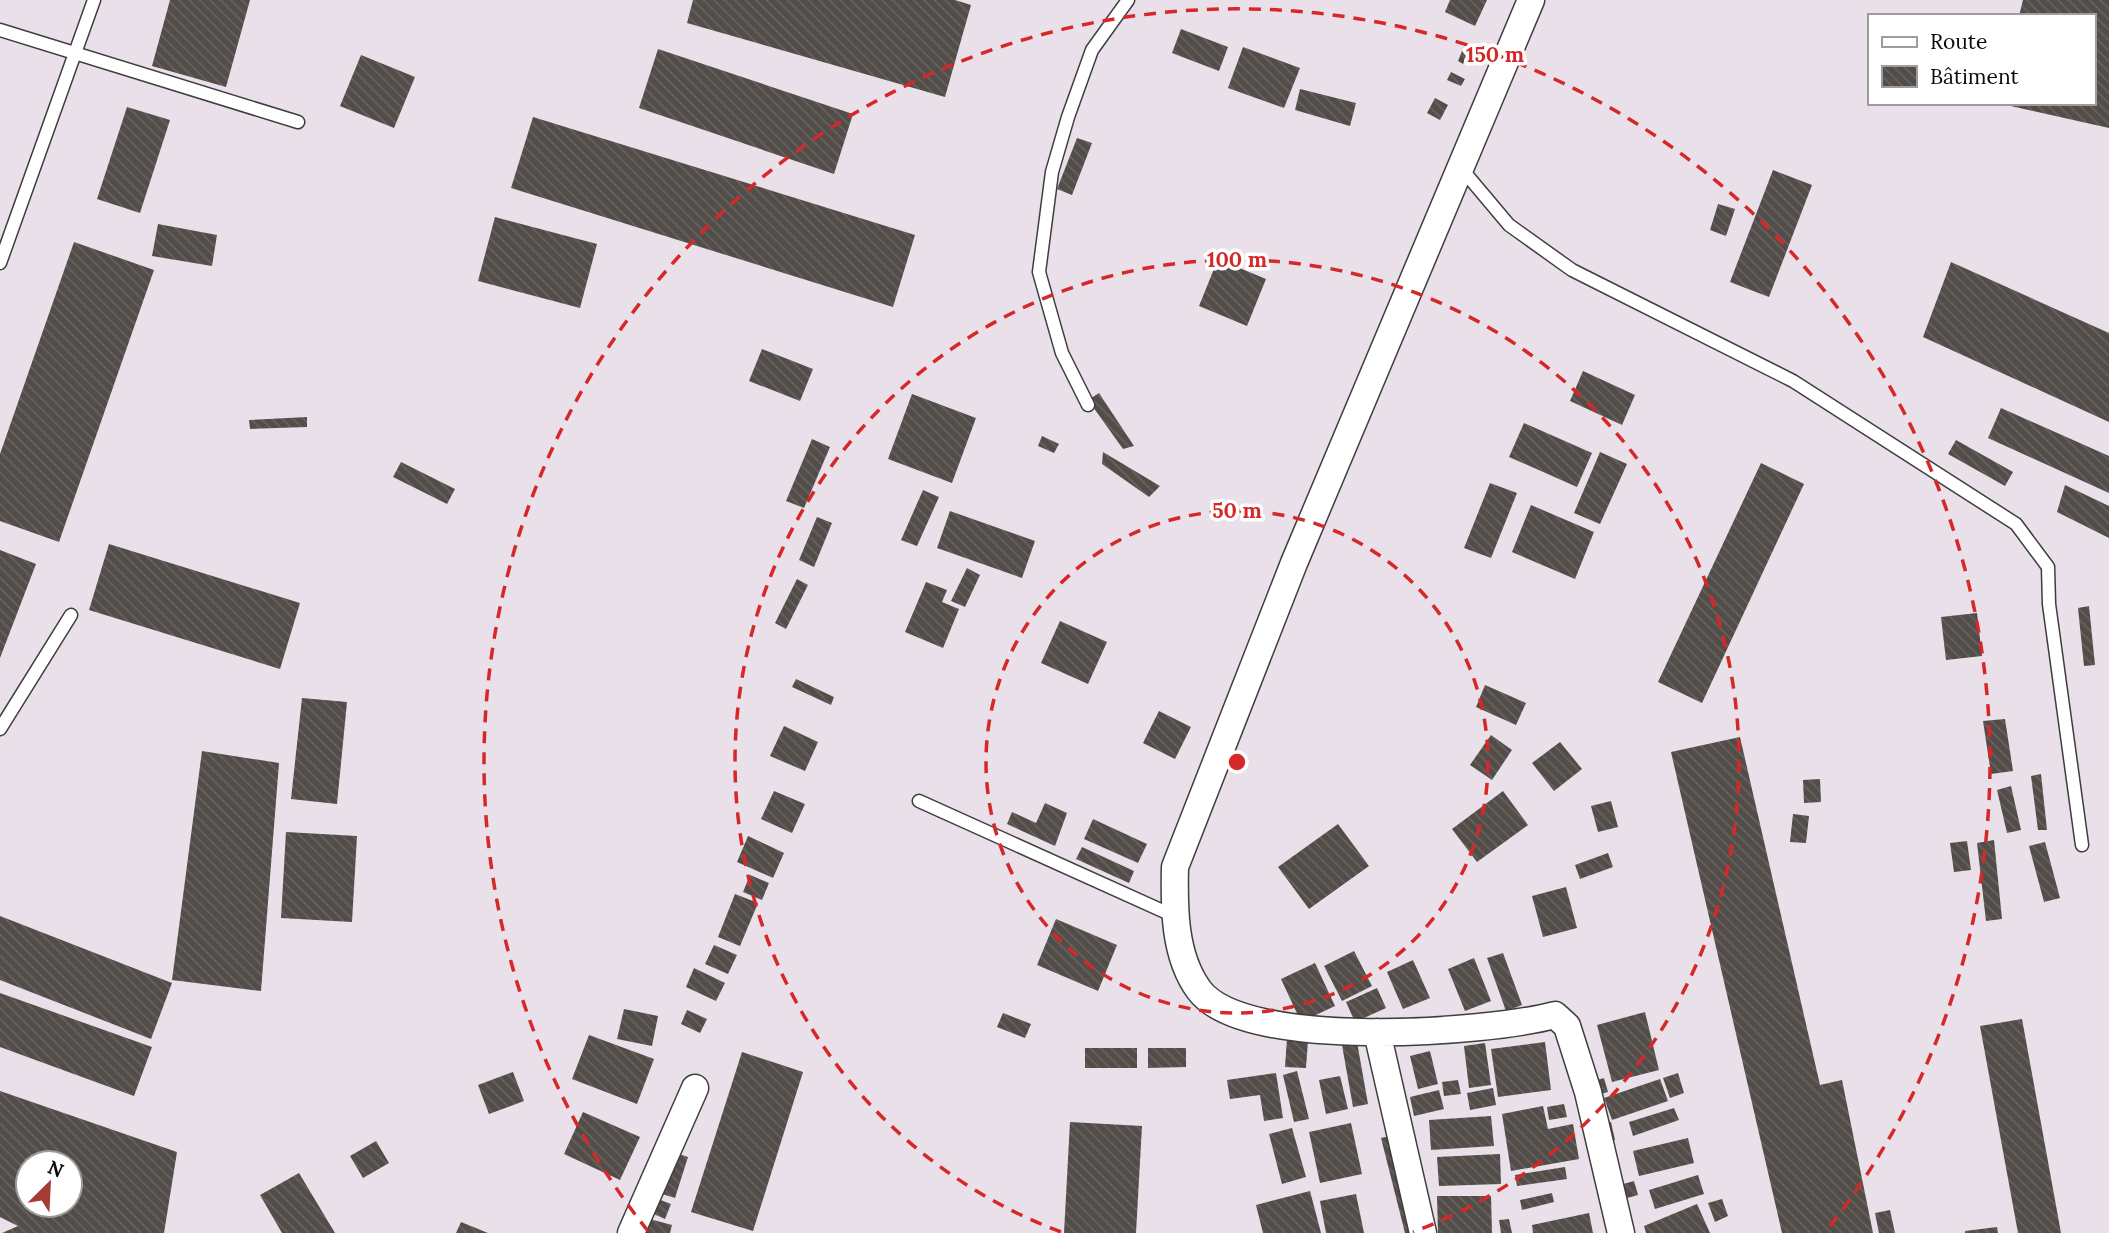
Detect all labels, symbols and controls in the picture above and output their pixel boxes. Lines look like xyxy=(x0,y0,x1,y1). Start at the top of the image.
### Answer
legend xyxy=(1868,14,2095,105)
text: Route xyxy=(1930,28,1987,55)
text: 150 m xyxy=(1466,41,1524,68)
text: Bâtiment xyxy=(1930,63,2019,90)
text: 100 m xyxy=(1207,246,1267,273)
text: 50 m xyxy=(1212,497,1262,524)
centre of rings xyxy=(1225,750,1249,774)
north arrow xyxy=(14,1149,84,1219)
text: N xyxy=(44,1155,68,1183)

